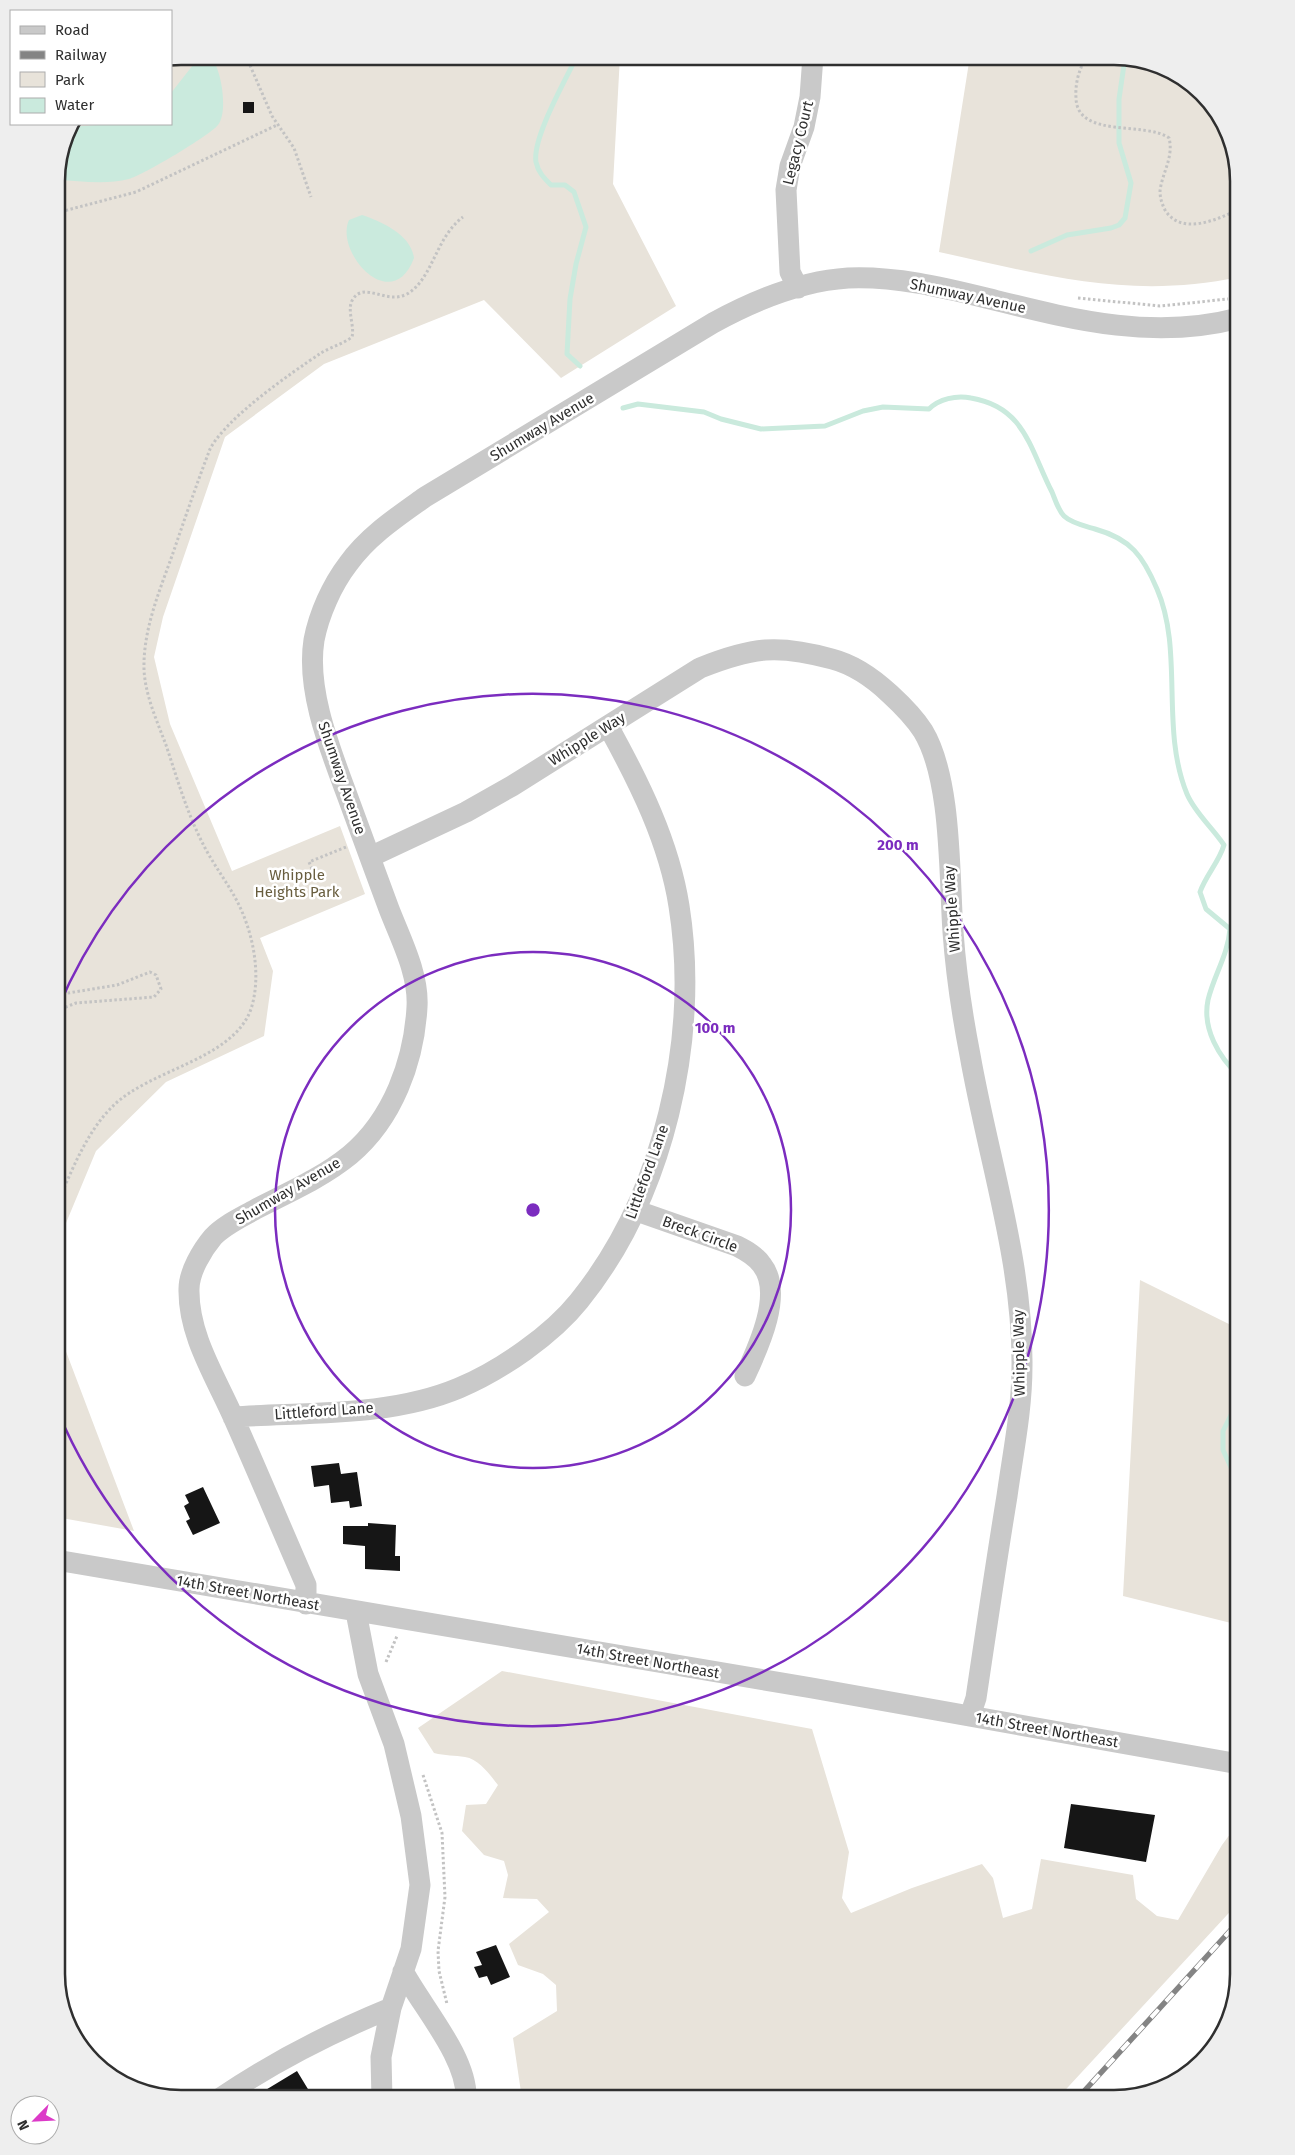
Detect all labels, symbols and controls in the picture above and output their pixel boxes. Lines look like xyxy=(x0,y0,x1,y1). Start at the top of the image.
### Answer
legend xyxy=(10,10,172,125)
text: Road xyxy=(55,21,90,39)
text: Railway xyxy=(55,46,107,64)
text: Park xyxy=(55,71,85,89)
text: Water xyxy=(55,96,94,114)
street label: Legacy Court xyxy=(779,98,817,187)
street label: Shumway Avenue xyxy=(908,275,1028,317)
street label: Shumway Avenue xyxy=(487,389,597,465)
street label: Whipple Way xyxy=(545,708,629,770)
street label: Shumway Avenue xyxy=(314,719,370,837)
text: 200 m xyxy=(877,836,919,854)
street label: Whipple Way xyxy=(940,864,964,953)
park label: Whipple Heights Park xyxy=(254,866,340,901)
text: 100 m xyxy=(695,1019,735,1037)
street label: Littleford Lane xyxy=(622,1122,672,1222)
street label: Shumway Avenue xyxy=(232,1154,344,1228)
centre of rings xyxy=(524,1201,542,1219)
street label: Breck Circle xyxy=(660,1212,740,1256)
street label: Whipple Way xyxy=(1009,1309,1029,1397)
street label: Littleford Lane xyxy=(274,1399,374,1423)
street label: 14th Street Northeast xyxy=(175,1572,321,1615)
street label: 14th Street Northeast xyxy=(575,1640,721,1683)
street label: 14th Street Northeast xyxy=(974,1709,1120,1752)
north arrow xyxy=(10,2095,60,2145)
text: N xyxy=(14,2117,33,2133)

